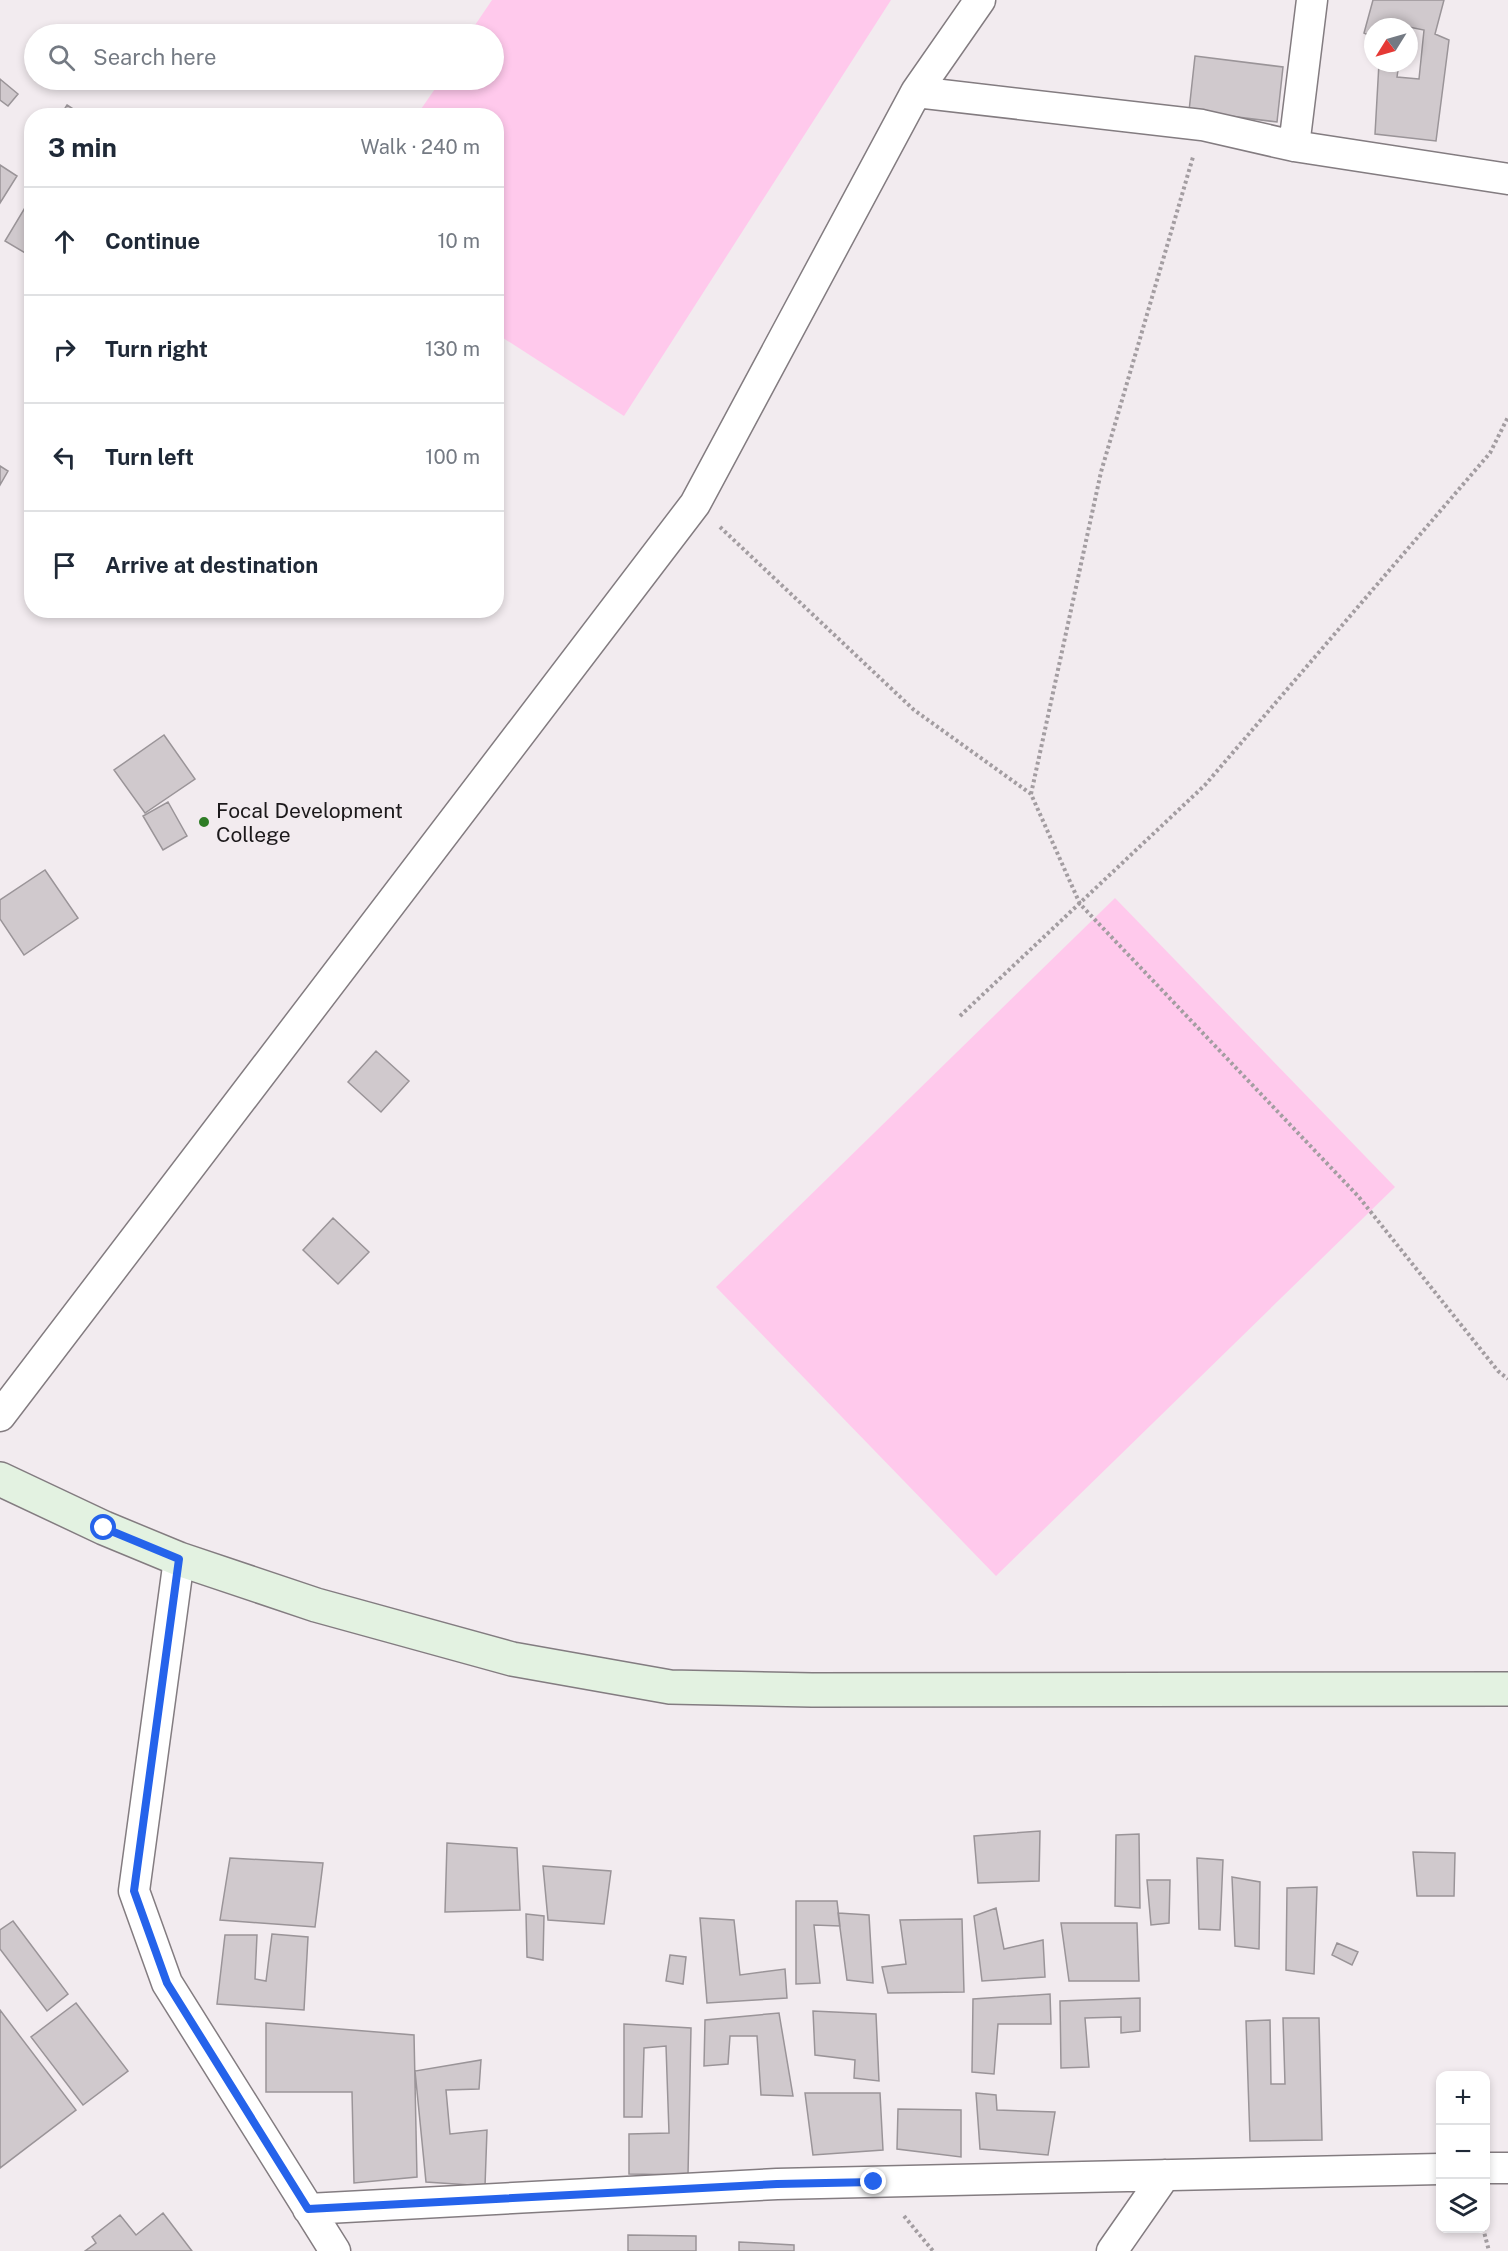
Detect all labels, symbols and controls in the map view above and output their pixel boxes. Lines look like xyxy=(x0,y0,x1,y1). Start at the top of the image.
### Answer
north arrow xyxy=(1364,18,1418,72)
search box xyxy=(24,24,504,90)
icon: search xyxy=(45,41,78,74)
text: Search here xyxy=(93,44,217,70)
text: 3 min xyxy=(48,132,117,163)
text: Walk · 240 m xyxy=(360,135,480,159)
icon: ahead xyxy=(48,225,81,258)
text: Continue xyxy=(105,228,200,254)
text: 10 m xyxy=(437,229,480,253)
icon: right xyxy=(48,333,81,366)
text: Turn right xyxy=(105,336,208,362)
text: 130 m xyxy=(425,337,480,361)
icon: left xyxy=(48,441,81,474)
text: Turn left xyxy=(105,444,194,470)
text: 100 m xyxy=(425,445,480,469)
icon: arrive xyxy=(48,549,81,582)
text: Arrive at destination xyxy=(105,552,318,578)
place label: Focal Development College xyxy=(216,798,403,847)
marker: Focal Development College xyxy=(197,815,211,829)
route start xyxy=(90,1514,116,1540)
map controls xyxy=(1436,2071,1490,2233)
button: + xyxy=(1436,2071,1490,2125)
button: − xyxy=(1436,2125,1490,2179)
route end xyxy=(860,2168,886,2194)
button: layers xyxy=(1436,2179,1490,2233)

